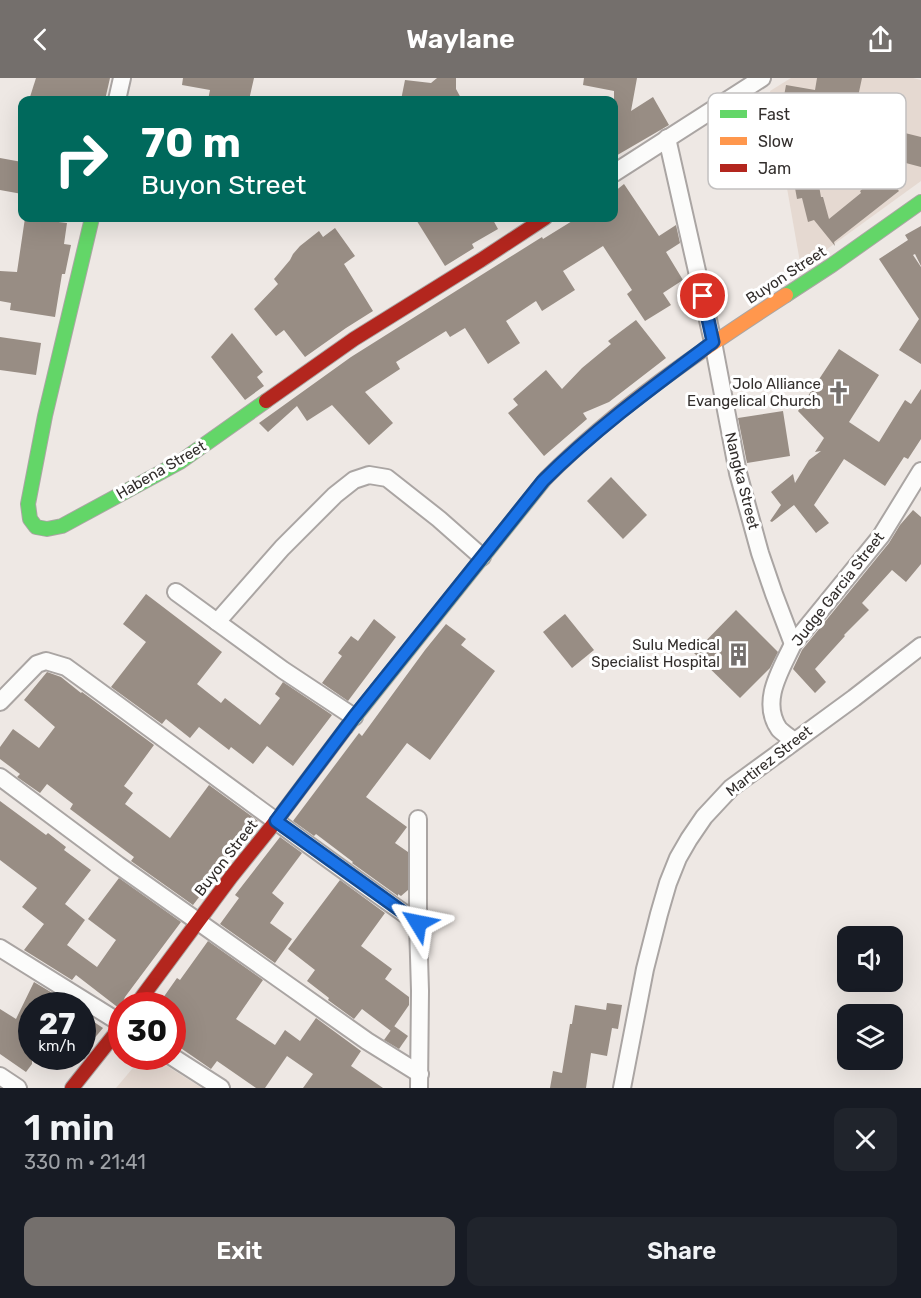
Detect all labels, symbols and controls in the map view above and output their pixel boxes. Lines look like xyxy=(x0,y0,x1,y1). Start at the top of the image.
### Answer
icon: back xyxy=(24,23,57,56)
text: Waylane xyxy=(406,23,515,55)
icon: share xyxy=(864,23,897,56)
legend xyxy=(708,93,906,189)
text: Fast xyxy=(758,105,790,124)
text: 70 m xyxy=(141,118,241,168)
icon: right xyxy=(42,120,120,198)
text: Slow xyxy=(758,132,794,151)
text: Jam xyxy=(758,159,791,178)
text: Buyon Street xyxy=(141,169,306,201)
street label: Buyon Street xyxy=(743,242,830,308)
pin xyxy=(677,270,728,321)
icon: arrive xyxy=(686,279,719,312)
place label: Jolo Alliance Evangelical Church xyxy=(687,375,821,410)
church icon: Jolo Alliance Evangelical Church xyxy=(826,380,852,406)
street label: Nangka Street xyxy=(721,430,763,532)
street label: Habena Street xyxy=(113,437,209,503)
street label: Judge Garcia Street xyxy=(788,528,888,650)
place label: Sulu Medical Specialist Hospital xyxy=(591,636,720,671)
building icon: Sulu Medical Specialist Hospital xyxy=(725,641,751,667)
street label: Martirez Street xyxy=(722,722,816,800)
street label: Buyon Street xyxy=(191,816,261,900)
position arrow xyxy=(386,891,450,955)
map controls xyxy=(837,926,903,1070)
button: sound xyxy=(837,926,903,992)
speed limit sign: 30 xyxy=(108,992,186,1070)
button: layers xyxy=(837,1004,903,1070)
text: 27 xyxy=(39,1006,75,1042)
text: km/h xyxy=(38,1037,76,1055)
text: 1 min xyxy=(24,1106,115,1149)
button: close xyxy=(834,1108,897,1171)
text: 330 m · 21:41 xyxy=(24,1150,146,1174)
button: Exit xyxy=(24,1217,455,1286)
button: Share xyxy=(467,1217,897,1286)

